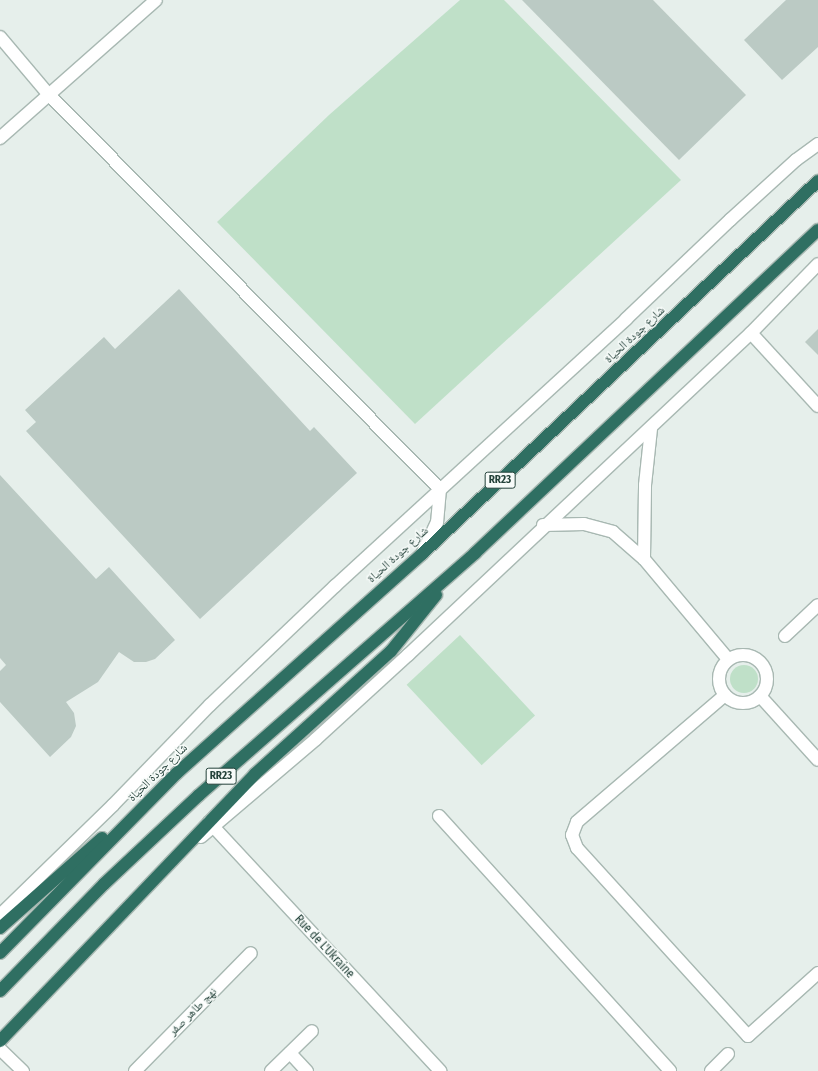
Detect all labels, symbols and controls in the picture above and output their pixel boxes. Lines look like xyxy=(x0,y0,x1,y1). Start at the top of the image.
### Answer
street label: شارع جودة الحياة xyxy=(602,303,668,367)
road number: RR23 xyxy=(484,471,516,489)
street label: شارع جودة الحياة xyxy=(364,524,432,586)
street label: شارع جودة الحياة xyxy=(125,741,191,805)
road number: RR23 xyxy=(205,767,237,785)
street label: Rue de L'Ukraine xyxy=(291,913,357,981)
street label: نهج طاهر صفر xyxy=(166,985,220,1039)

